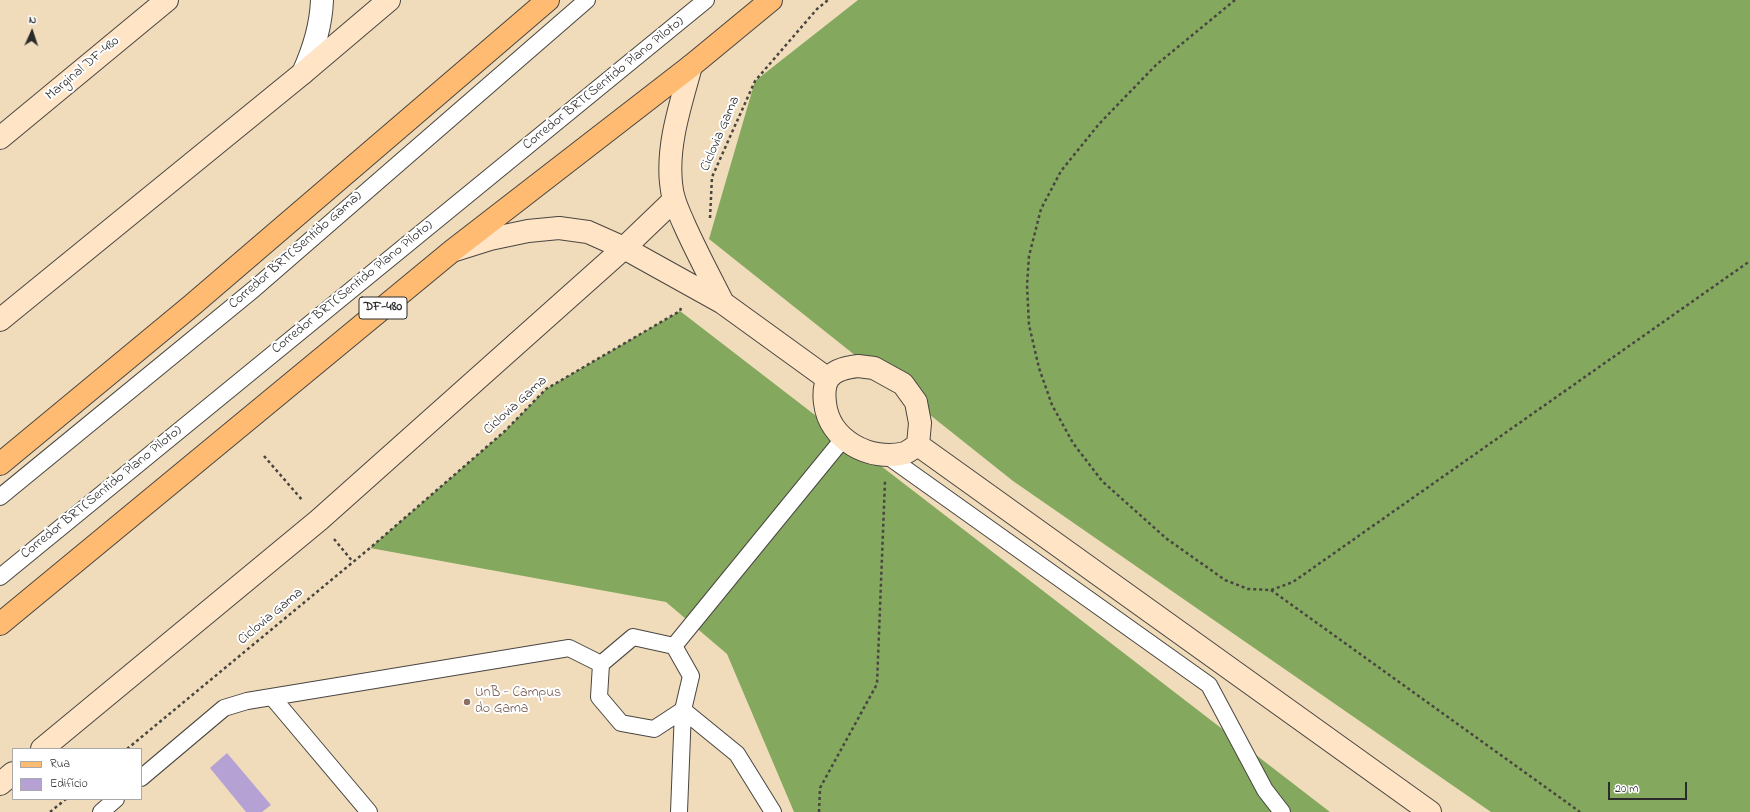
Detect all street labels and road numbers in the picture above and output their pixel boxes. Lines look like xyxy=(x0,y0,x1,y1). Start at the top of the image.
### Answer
street label: Corredor BRT(Sentido Plano Piloto) xyxy=(520,14,688,154)
street label: Marginal DF-480 xyxy=(43,33,123,105)
street label: Ciclovia Gama xyxy=(698,94,744,174)
street label: Corredor BRT(Sentido Gama) xyxy=(226,189,366,313)
street label: Corredor BRT(Sentido Plano Piloto) xyxy=(269,218,437,358)
road number: DF-480 xyxy=(359,297,407,319)
street label: Ciclovia Gama xyxy=(481,373,551,439)
street label: Corredor BRT(Sentido Plano Piloto) xyxy=(18,423,186,563)
street label: Ciclovia Gama xyxy=(235,585,307,649)

